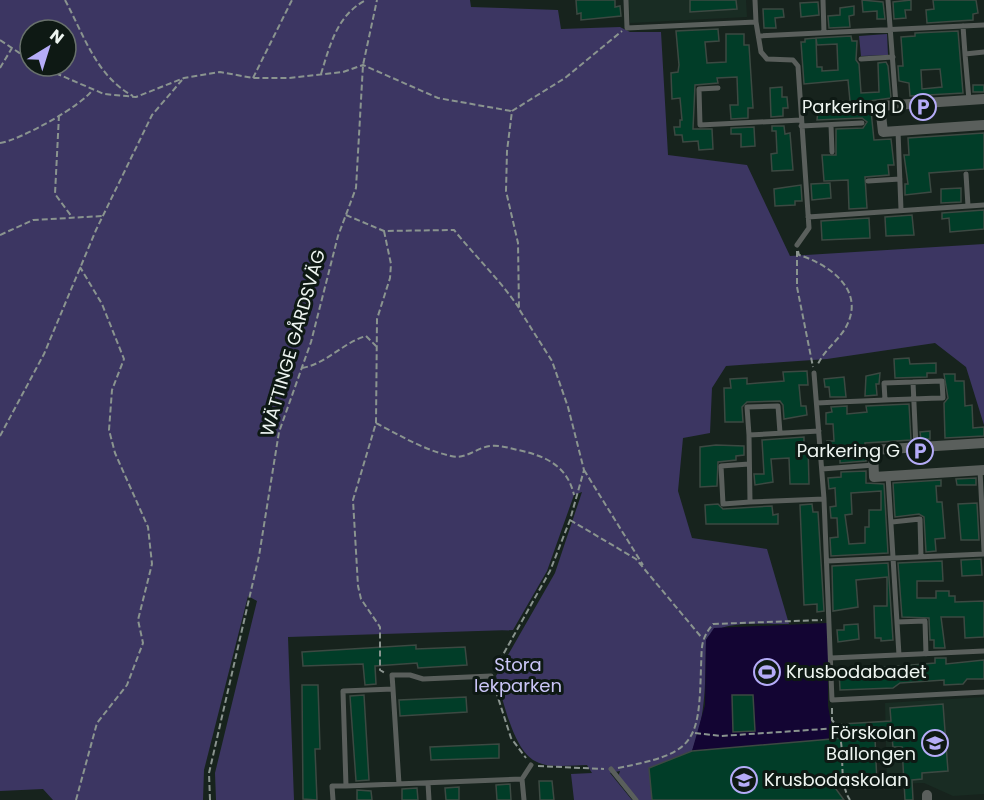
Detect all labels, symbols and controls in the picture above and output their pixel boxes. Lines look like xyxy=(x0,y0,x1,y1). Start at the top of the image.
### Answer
north arrow xyxy=(18,18,78,78)
text: N xyxy=(45,24,69,49)
parking icon: Parkering D xyxy=(908,92,938,122)
place label: Parkering D xyxy=(802,94,904,119)
street label: WÄTTINGE GÅRDSVÄG xyxy=(254,247,331,439)
parking icon: Parkering G xyxy=(905,436,935,466)
place label: Parkering G xyxy=(797,438,900,463)
park label: Stora lekparken xyxy=(474,652,562,698)
sports icon: Krusbodabadet xyxy=(752,657,782,687)
place label: Krusbodabadet xyxy=(786,659,927,684)
place label: Förskolan Ballongen xyxy=(826,720,916,766)
school or university icon: Förskolan Ballongen xyxy=(920,728,950,758)
school or university icon: Krusbodaskolan xyxy=(729,765,759,795)
place label: Krusbodaskolan xyxy=(764,767,909,792)

